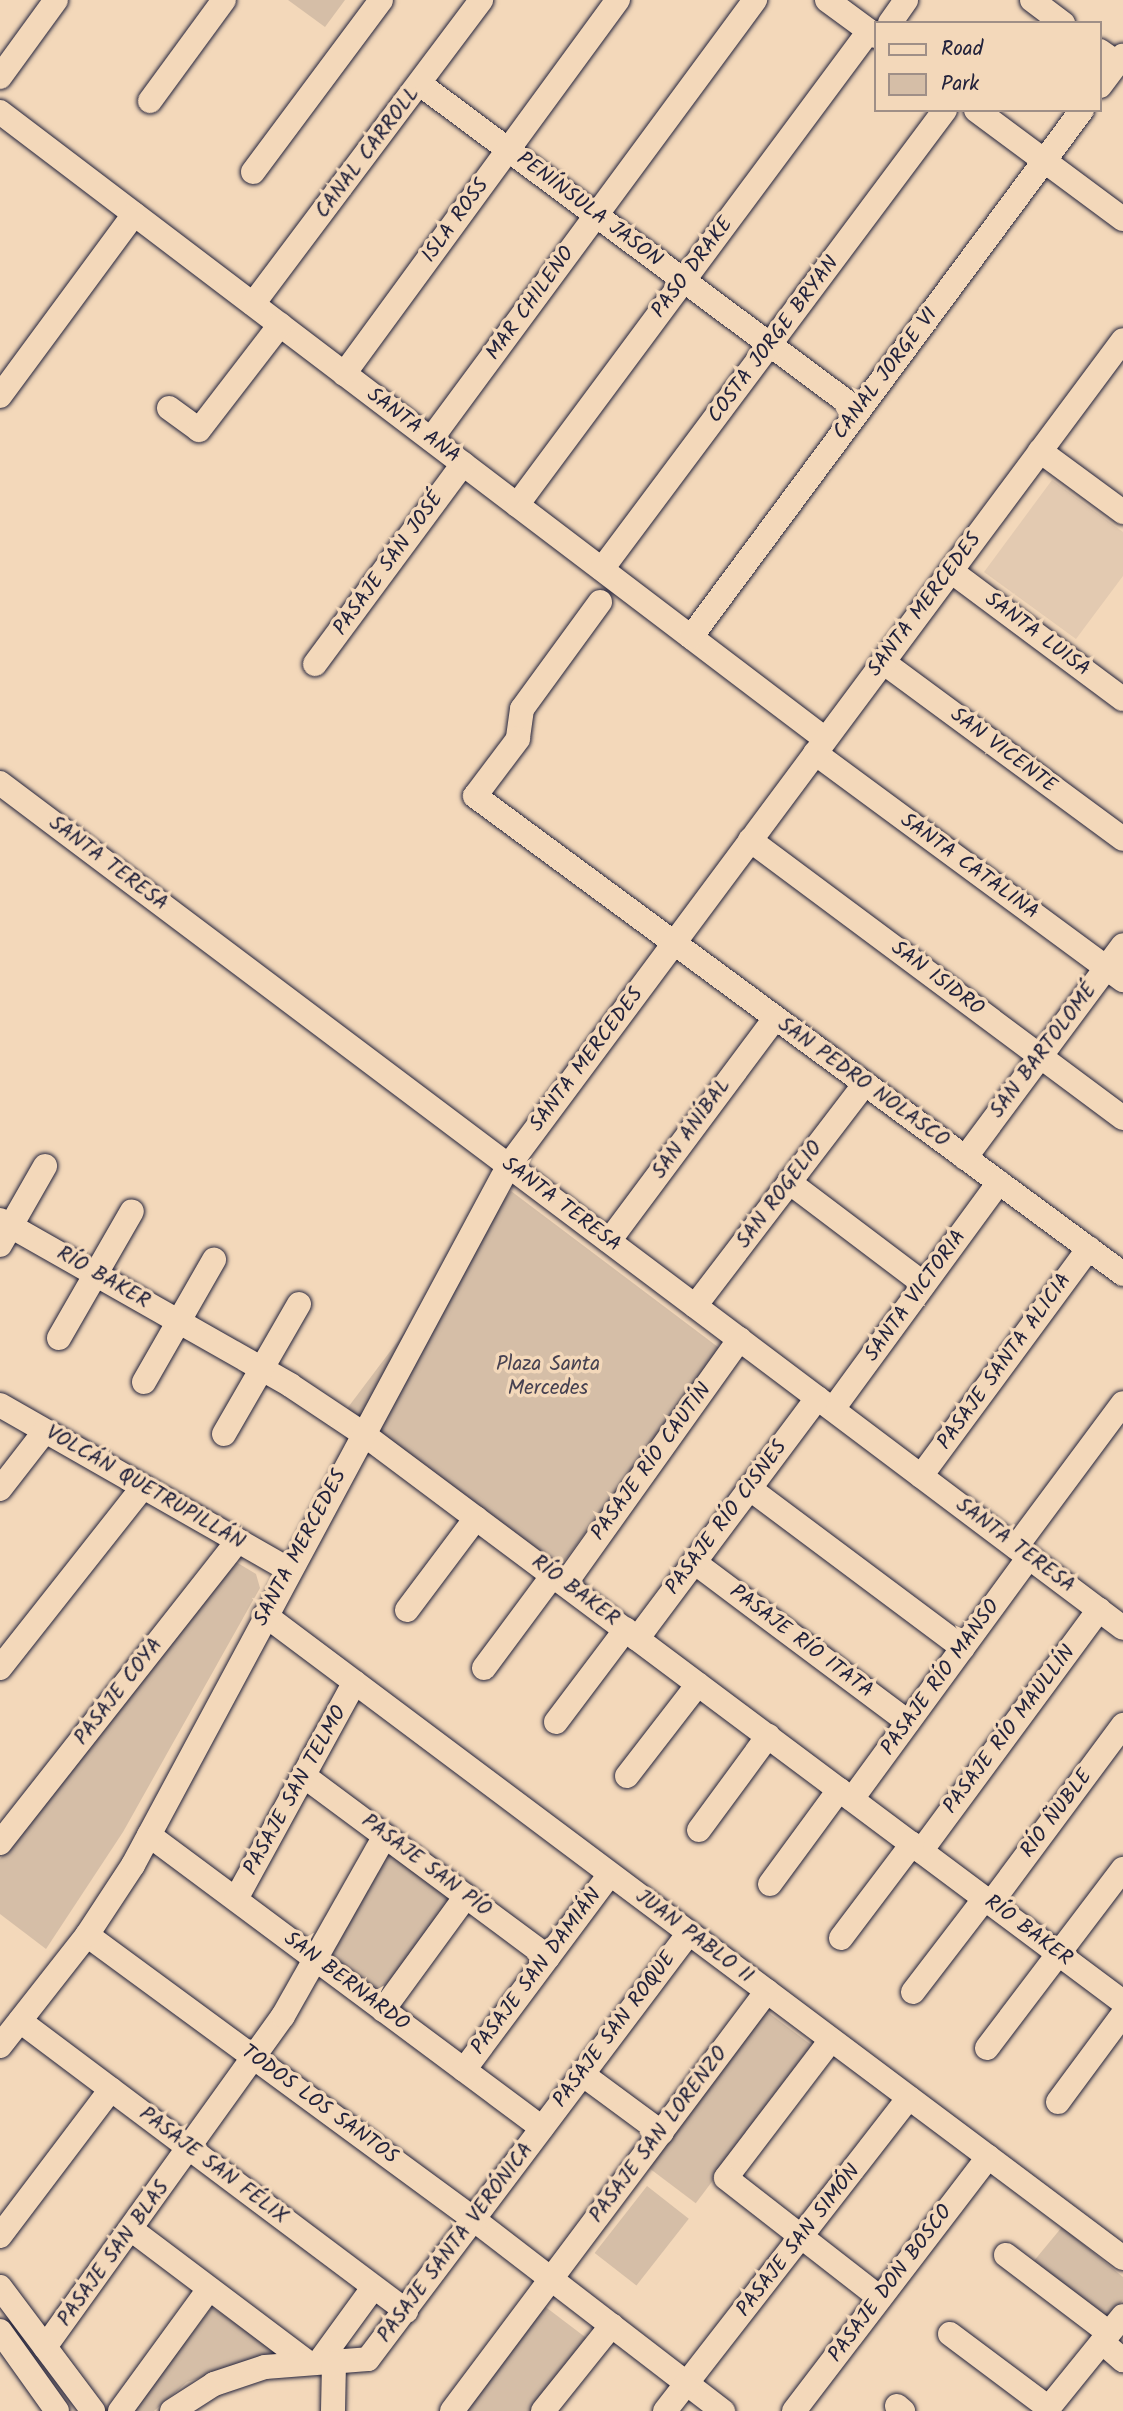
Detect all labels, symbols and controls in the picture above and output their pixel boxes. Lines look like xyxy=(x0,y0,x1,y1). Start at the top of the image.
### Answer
legend xyxy=(874,21,1102,112)
text: Road xyxy=(941,33,983,66)
text: Park xyxy=(941,68,979,101)
street label: CANAL CARROLL xyxy=(310,82,426,224)
street label: PENÍNSULA JASON xyxy=(511,147,667,273)
street label: ISLA ROSS xyxy=(417,174,495,268)
street label: PASO DRAKE xyxy=(647,213,739,323)
street label: MAR CHILENO xyxy=(481,242,581,366)
street label: COSTA JORGE BRYAN xyxy=(703,252,845,428)
street label: CANAL JORGE VI xyxy=(828,303,944,445)
street label: SANTA ANA xyxy=(361,383,465,469)
street label: PASAJE SAN JOSÉ xyxy=(328,487,450,641)
street label: SANTA MERCEDES xyxy=(863,528,987,682)
street label: SANTA LUISA xyxy=(979,587,1095,683)
street label: SAN VICENTE xyxy=(945,703,1061,799)
street label: SANTA CATALINA xyxy=(895,808,1043,926)
street label: SANTA TERESA xyxy=(43,811,173,917)
street label: SAN ISIDRO xyxy=(886,936,988,1022)
street label: SAN BARTOLOMÉ xyxy=(985,979,1103,1123)
street label: SANTA MERCEDES xyxy=(525,983,649,1137)
street label: SAN PEDRO NOLASCO xyxy=(773,1012,953,1154)
street label: SAN ANÍBAL xyxy=(647,1074,737,1184)
street label: SAN ROGELIO xyxy=(732,1136,828,1254)
street label: SANTA TERESA xyxy=(496,1152,626,1258)
street label: SANTA VICTORIA xyxy=(860,1225,972,1367)
street label: RÍO BAKER xyxy=(52,1241,154,1315)
street label: PASAJE SANTA ALICIA xyxy=(933,1269,1077,1455)
park label: Plaza Santa Mercedes xyxy=(496,1352,600,1402)
street label: PASAJE RÍO CAUTÍN xyxy=(586,1378,718,1546)
street label: VOLCÁN QUETRUPILLÁN xyxy=(41,1421,249,1555)
street label: PASAJE RÍO CISNES xyxy=(661,1436,793,1600)
street label: SANTA MERCEDES xyxy=(249,1465,353,1631)
street label: SANTA TERESA xyxy=(950,1493,1080,1599)
street label: RÍO BAKER xyxy=(526,1550,624,1632)
street label: PASAJE RÍO ITATA xyxy=(724,1580,878,1704)
street label: PASAJE RÍO MANSO xyxy=(876,1595,1006,1761)
street label: PASAJE COYA xyxy=(69,1633,169,1751)
street label: PASAJE RÍO MAULLÍN xyxy=(938,1641,1082,1819)
street label: PASAJE SAN TELMO xyxy=(239,1702,353,1880)
street label: RÍO ÑUBLE xyxy=(1016,1765,1098,1863)
street label: PASAJE SAN PÍO xyxy=(356,1809,496,1923)
street label: PASAJE SAN DAMIÁN xyxy=(466,1884,608,2060)
street label: JUAN PABLO II xyxy=(630,1884,758,1990)
street label: RÍO BAKER xyxy=(979,1890,1077,1972)
street label: SAN BERNARDO xyxy=(278,1927,414,2037)
street label: PASAJE SAN ROQUE xyxy=(548,1947,682,2113)
street label: TODOS LOS SANTOS xyxy=(236,2040,402,2170)
street label: PASAJE SAN LORENZO xyxy=(584,2042,734,2228)
street label: PASAJE SAN FÉLIX xyxy=(134,2102,292,2230)
street label: PASAJE SANTA VERÓNICA xyxy=(373,2138,539,2348)
street label: PASAJE SAN SIMÓN xyxy=(732,2160,866,2322)
street label: PASAJE SAN BLAS xyxy=(53,2176,175,2332)
street label: PASAJE DON BOSCO xyxy=(824,2200,958,2368)

